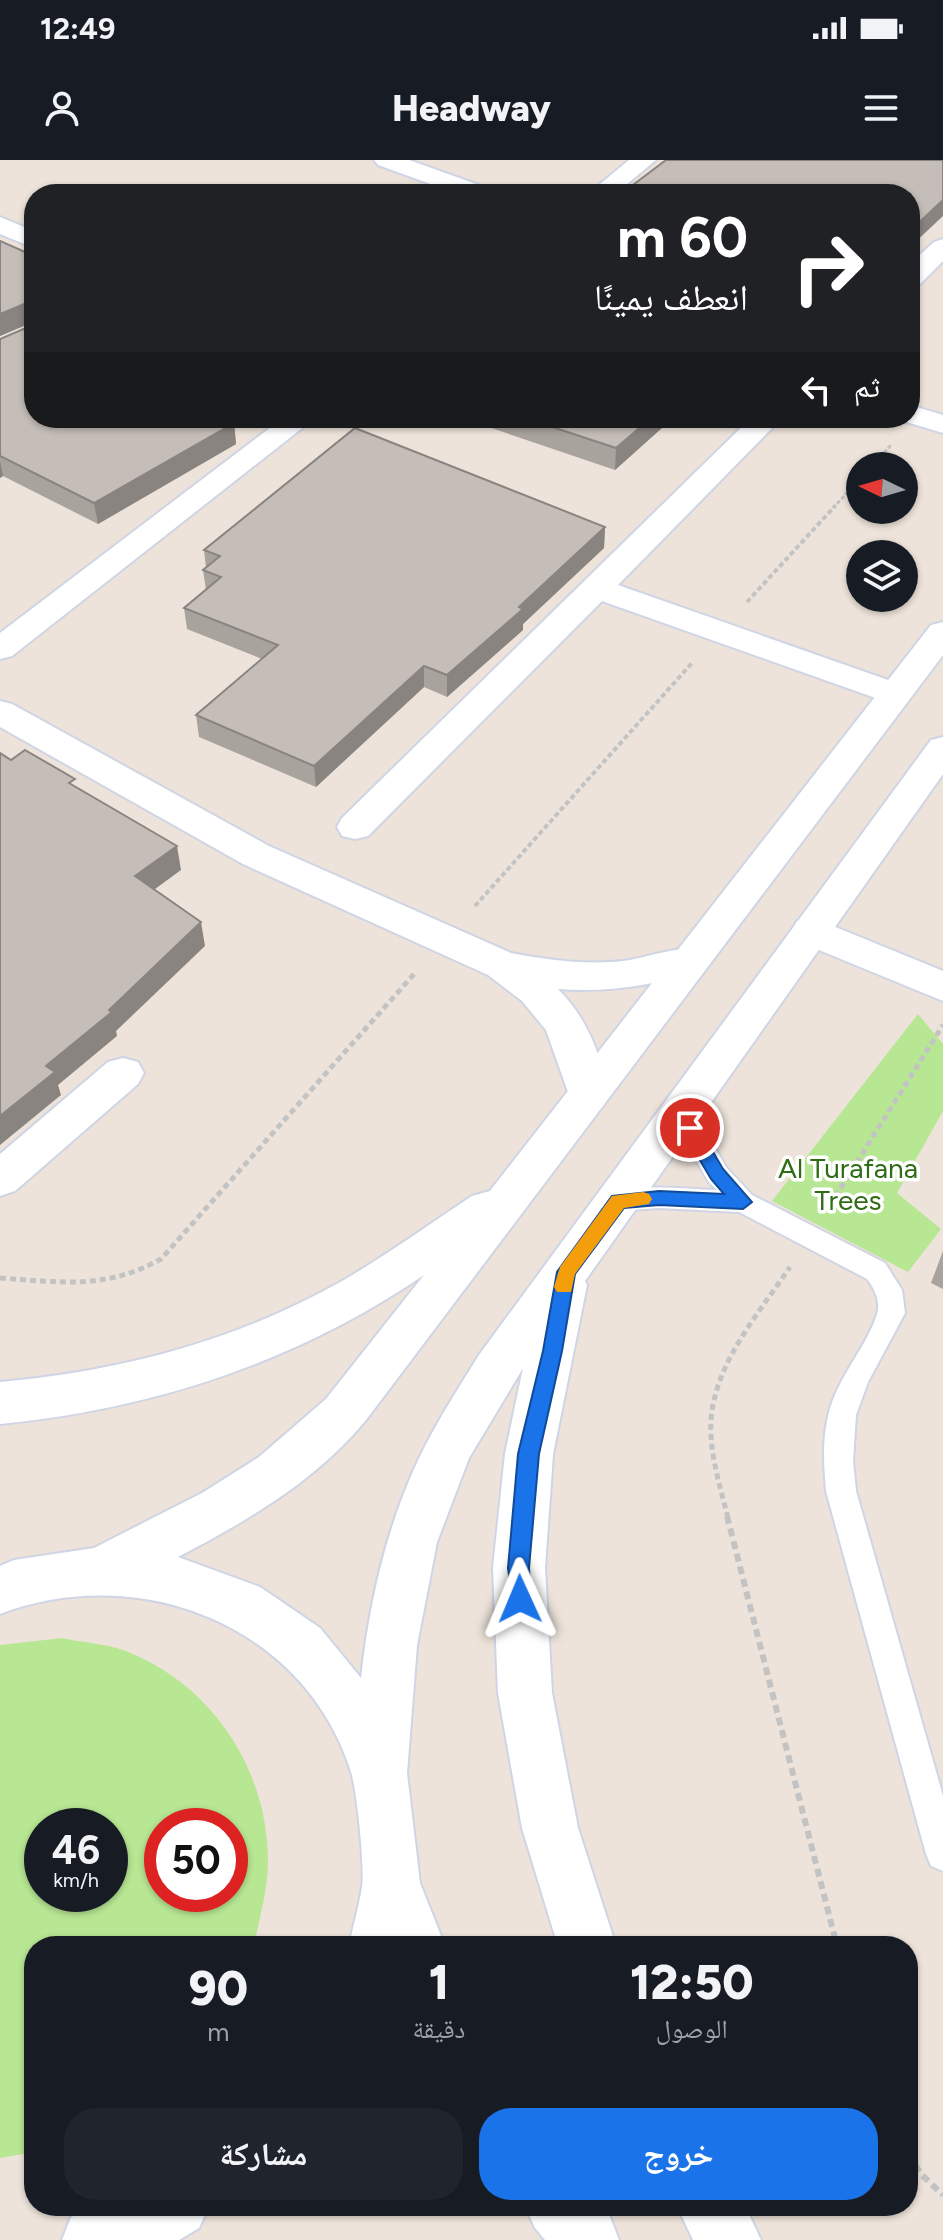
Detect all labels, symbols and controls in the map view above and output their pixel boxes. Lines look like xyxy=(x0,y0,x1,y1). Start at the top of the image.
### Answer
text: 12:49 xyxy=(40,10,115,47)
icon: person xyxy=(40,86,84,130)
icon: menu xyxy=(859,86,903,130)
text: Headway xyxy=(392,87,551,130)
text: 60 m xyxy=(617,204,748,271)
icon: right xyxy=(776,216,880,320)
text: انعطف يمينًا xyxy=(594,276,748,319)
icon: left xyxy=(794,368,838,412)
text: ثم xyxy=(854,368,880,405)
north arrow xyxy=(846,452,918,524)
map controls xyxy=(846,452,918,612)
button: layers xyxy=(846,540,918,612)
pin xyxy=(656,1094,724,1162)
icon: arrive xyxy=(668,1106,712,1150)
park label: Al Turafana Trees xyxy=(778,1151,918,1217)
position arrow xyxy=(478,1557,562,1641)
speed limit sign: 50 xyxy=(144,1808,248,1912)
text: 46 xyxy=(52,1826,100,1874)
text: km/h xyxy=(53,1868,99,1892)
text: 1 xyxy=(429,1953,449,2011)
text: 12:50 xyxy=(630,1953,753,2011)
text: 90 xyxy=(189,1959,248,2017)
text: دقيقة xyxy=(413,2013,465,2045)
text: الوصول xyxy=(656,2013,728,2045)
text: m xyxy=(207,2016,229,2048)
button: مشاركة xyxy=(64,2108,463,2200)
button: خروج xyxy=(479,2108,878,2200)

